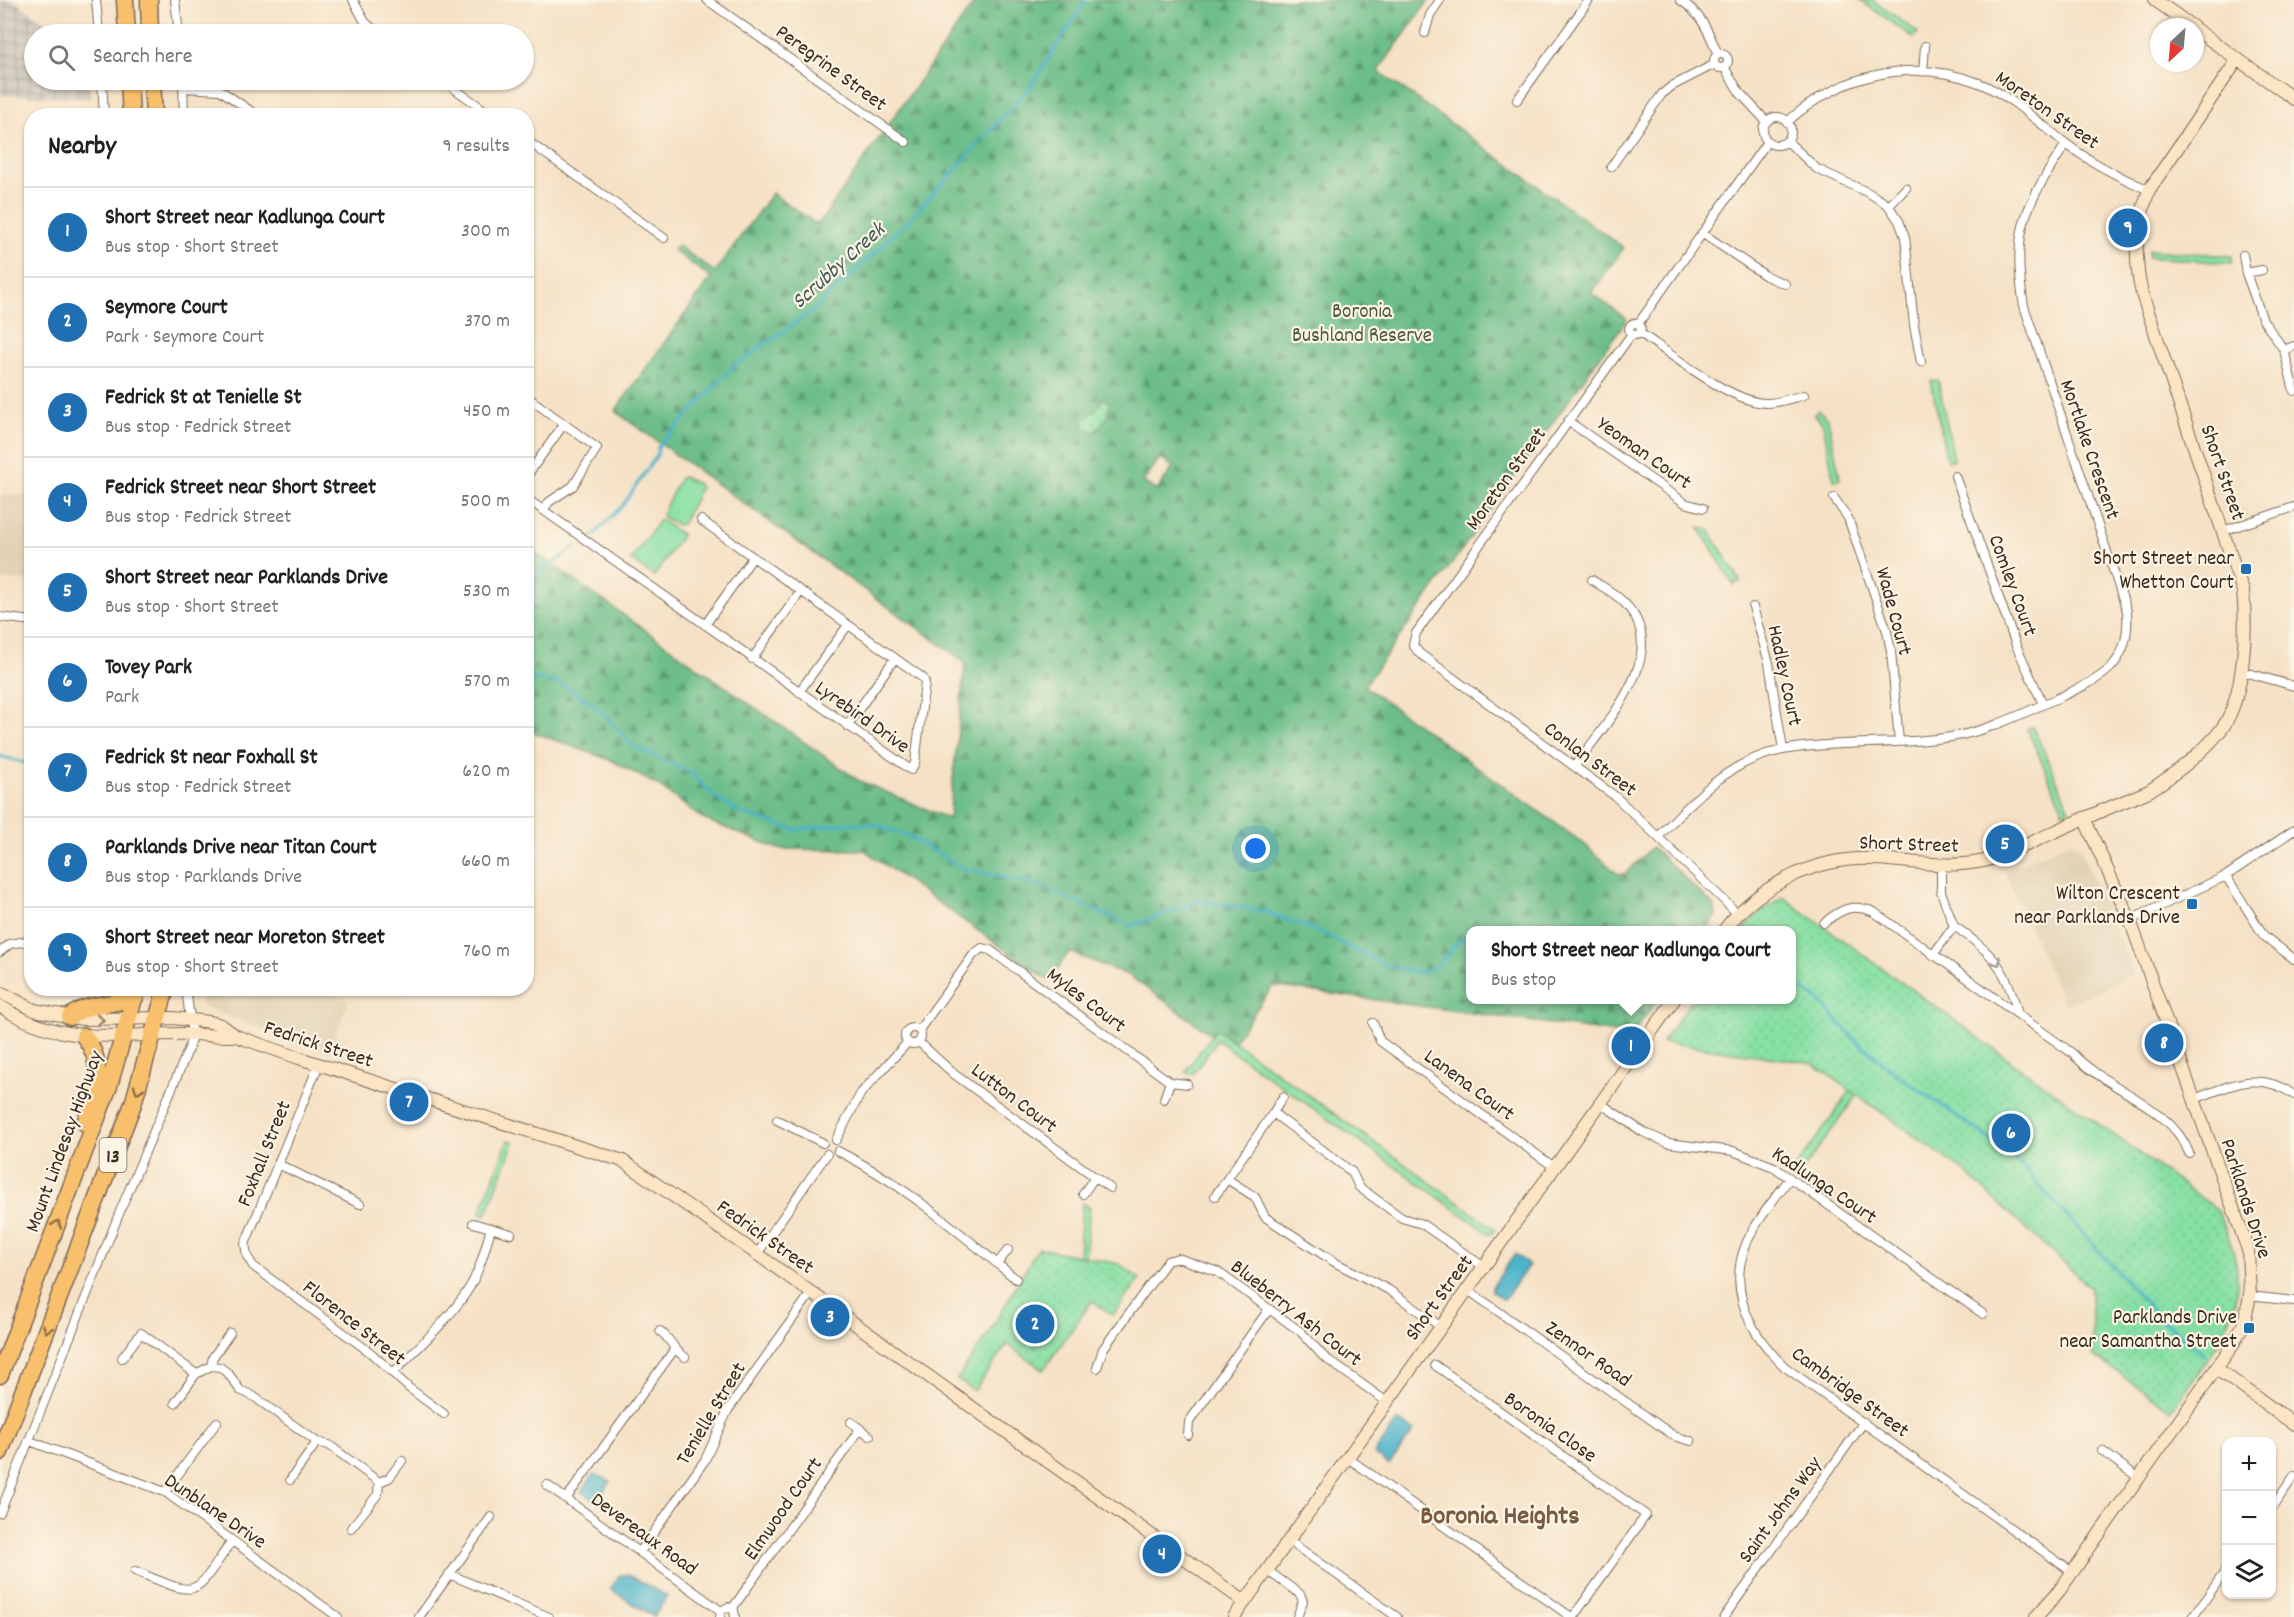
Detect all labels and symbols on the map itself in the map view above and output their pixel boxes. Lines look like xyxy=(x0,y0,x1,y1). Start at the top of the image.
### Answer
north arrow xyxy=(2150,18,2204,72)
street label: Peregrine Street xyxy=(768,19,892,120)
street label: Moreton Street xyxy=(1988,64,2105,159)
pin: 9 xyxy=(2108,206,2148,250)
water label: Scrubby Creek xyxy=(786,215,895,317)
park label: Boronia Bushland Reserve xyxy=(1292,298,1432,352)
street label: Mortlake Crescent xyxy=(2050,376,2126,524)
street label: Yeoman Court xyxy=(1590,411,1697,498)
street label: Short Street xyxy=(2191,421,2252,525)
street label: Moreton Street xyxy=(1460,422,1555,538)
street label: Comley Court xyxy=(1979,531,2043,641)
place label: Short Street near Whetton Court xyxy=(2093,545,2234,599)
marker: Short Street near Whetton Court xyxy=(2239,562,2253,576)
street label: Wade Court xyxy=(1866,564,1918,659)
street label: Hadley Court xyxy=(1758,622,1808,729)
street label: Lyrebird Drive xyxy=(808,675,915,762)
street label: Conlan Street xyxy=(1536,715,1642,806)
pin: 5 xyxy=(1986,822,2024,866)
street label: Short Street xyxy=(1859,829,1959,863)
your location xyxy=(1241,834,1270,863)
place label: Wilton Crescent near Parklands Drive xyxy=(2014,880,2180,934)
marker: Wilton Crescent near Parklands Drive xyxy=(2185,897,2199,911)
one-way arrow xyxy=(1989,956,2001,966)
street label: Myles Court xyxy=(1039,961,1132,1042)
one-way arrow xyxy=(95,1013,104,1026)
street label: Fedrick Street xyxy=(260,1014,377,1078)
pin: 8 xyxy=(2144,1020,2184,1066)
pin: 1 xyxy=(1612,1024,1650,1068)
street label: Lanena Court xyxy=(1417,1043,1520,1130)
street label: Mount Lindesay Highway xyxy=(19,1046,113,1237)
street label: Lutton Court xyxy=(964,1057,1063,1142)
pin: 7 xyxy=(390,1080,428,1124)
one-way arrow xyxy=(132,1084,145,1095)
street label: Foxhall Street xyxy=(231,1096,301,1212)
pin: 6 xyxy=(1992,1110,2030,1156)
street label: Parklands Drive xyxy=(2211,1135,2278,1263)
road number: 13 xyxy=(100,1138,126,1172)
street label: Kadlunga Court xyxy=(1765,1140,1882,1233)
street label: Fedrick Street xyxy=(709,1194,819,1283)
one-way arrow xyxy=(50,1220,62,1231)
street label: Short Street xyxy=(1399,1249,1482,1348)
street label: Blueberry Ash Court xyxy=(1223,1253,1367,1375)
street label: Florence Street xyxy=(295,1274,411,1374)
pin: 3 xyxy=(810,1294,850,1340)
pin: 2 xyxy=(1016,1302,1054,1346)
place label: Parklands Drive near Samantha Street xyxy=(2059,1304,2237,1358)
street label: Zennor Road xyxy=(1538,1315,1636,1396)
marker: Parklands Drive near Samantha Street xyxy=(2242,1321,2256,1335)
one-way arrow xyxy=(42,1323,54,1334)
street label: Cambridge Street xyxy=(1784,1340,1915,1447)
street label: Tenielle Street xyxy=(670,1357,755,1472)
street label: Boronia Close xyxy=(1497,1385,1602,1472)
street label: Saint Johns Way xyxy=(1732,1451,1831,1570)
street label: Elmwood Court xyxy=(738,1452,831,1568)
street label: Dunblane Drive xyxy=(157,1467,272,1558)
street label: Devereaux Road xyxy=(584,1486,703,1585)
district label: Boronia Heights xyxy=(1420,1498,1580,1537)
pin: 4 xyxy=(1142,1532,1182,1576)

